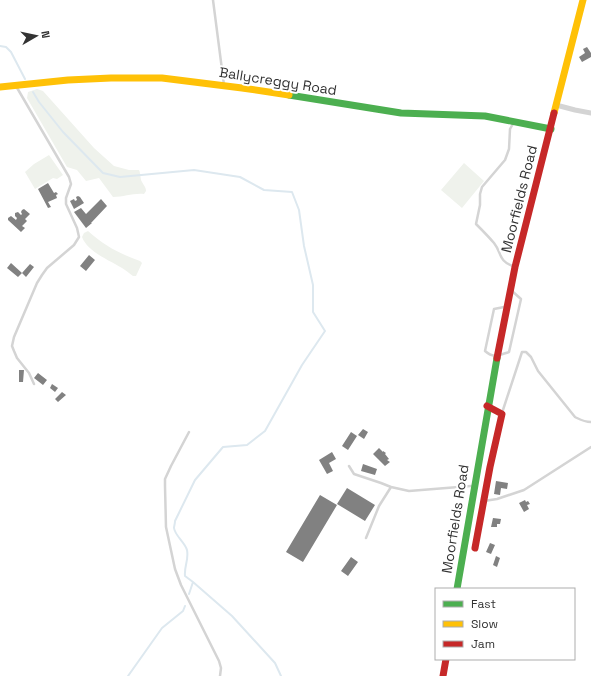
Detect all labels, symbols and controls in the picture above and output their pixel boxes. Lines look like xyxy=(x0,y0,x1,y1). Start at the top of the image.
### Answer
north arrow xyxy=(16,16,56,56)
text: N xyxy=(38,30,53,39)
street label: Ballycreggy Road xyxy=(218,63,338,99)
street label: Moorfields Road xyxy=(497,143,541,255)
street label: Moorfields Road xyxy=(438,463,472,575)
legend xyxy=(435,588,575,660)
text: Fast xyxy=(471,596,496,612)
text: Slow xyxy=(471,616,498,632)
text: Jam xyxy=(471,636,495,652)

